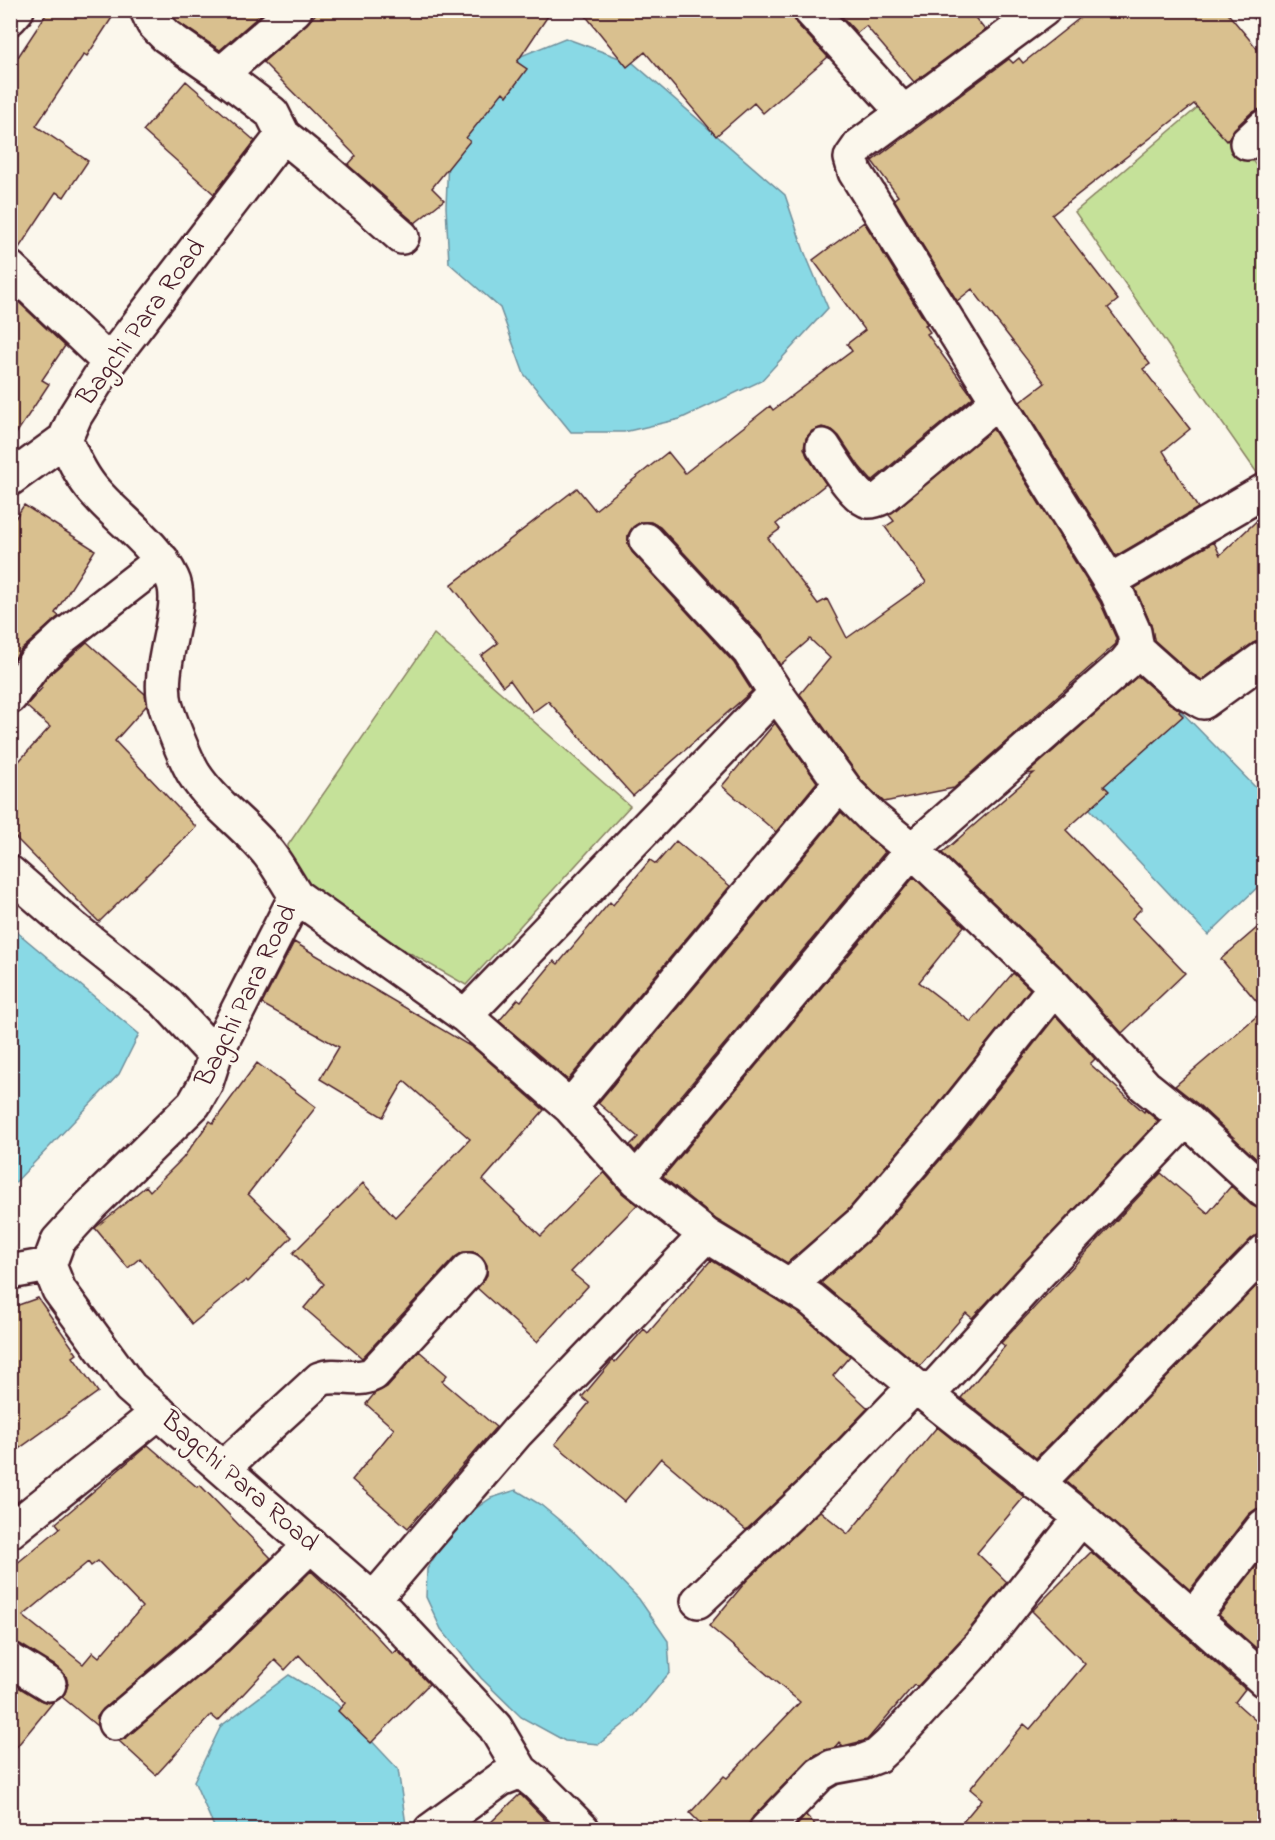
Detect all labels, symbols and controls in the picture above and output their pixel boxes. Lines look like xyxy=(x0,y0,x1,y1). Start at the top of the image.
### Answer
street label: Bagchi Para Road xyxy=(67,231,216,416)
street label: Bagchi Para Road xyxy=(186,898,308,1095)
street label: Bagchi Para Road xyxy=(151,1402,327,1562)

